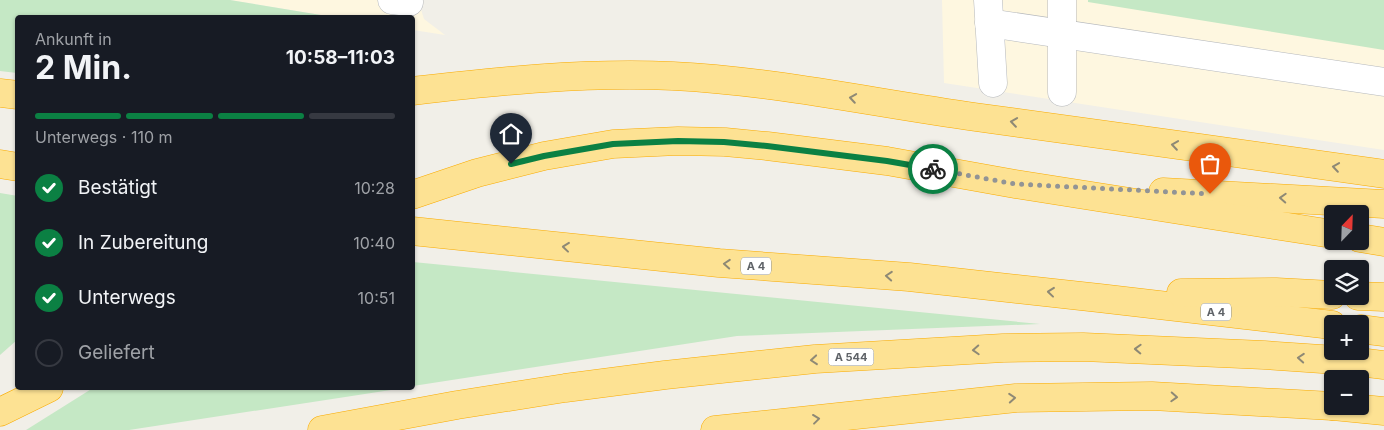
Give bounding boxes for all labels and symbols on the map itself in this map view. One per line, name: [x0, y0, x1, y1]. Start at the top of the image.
one-way arrow: [849, 93, 857, 104]
pin: [490, 113, 532, 164]
one-way arrow: [1010, 117, 1018, 128]
one-way arrow: [1171, 140, 1179, 150]
pin: [1189, 143, 1231, 194]
courier: [908, 144, 958, 194]
one-way arrow: [1331, 163, 1340, 173]
one-way arrow: [1279, 193, 1287, 204]
north arrow: [1324, 205, 1369, 250]
one-way arrow: [561, 242, 569, 253]
one-way arrow: [723, 258, 731, 269]
road number: A 4: [741, 258, 771, 274]
one-way arrow: [885, 271, 893, 282]
one-way arrow: [1047, 287, 1055, 298]
road number: A 4: [1201, 304, 1231, 320]
one-way arrow: [1134, 344, 1142, 354]
one-way arrow: [972, 345, 980, 356]
road number: A 544: [828, 348, 874, 366]
one-way arrow: [1296, 352, 1304, 363]
one-way arrow: [809, 354, 817, 365]
one-way arrow: [1171, 391, 1179, 402]
one-way arrow: [1008, 393, 1016, 404]
one-way arrow: [812, 414, 820, 425]

